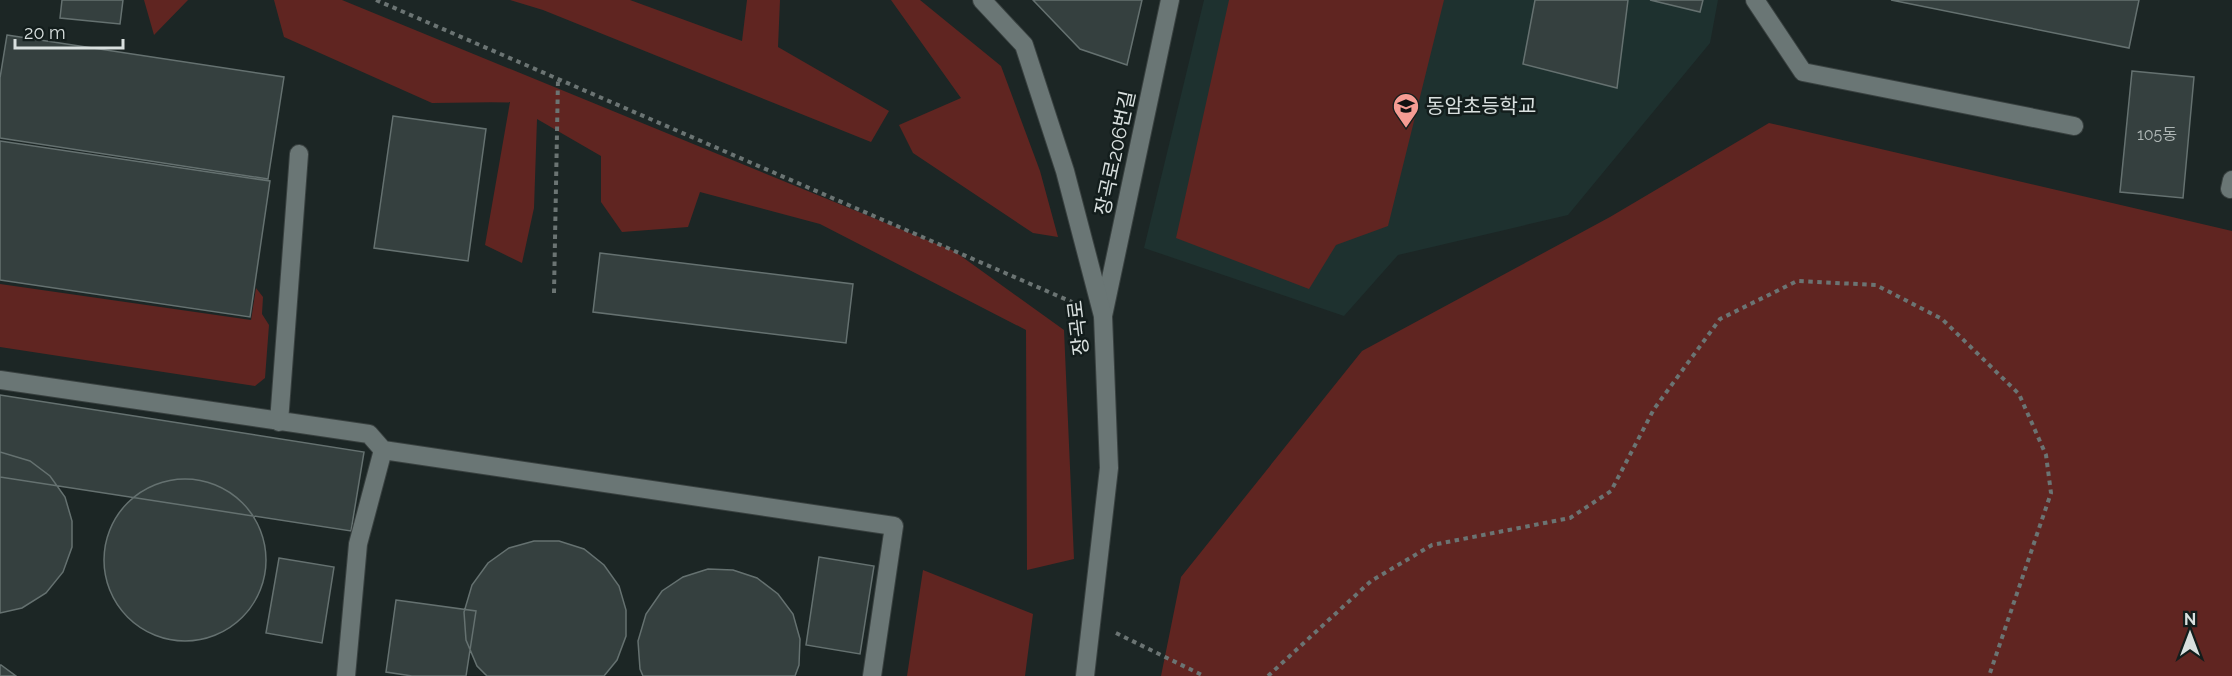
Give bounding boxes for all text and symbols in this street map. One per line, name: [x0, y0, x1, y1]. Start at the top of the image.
scale bar: [15, 12, 123, 50]
text: 20 m: [24, 22, 66, 43]
street label: 장곡로206번길: [1090, 89, 1140, 217]
school or university icon: 동암초등학교: [1391, 91, 1421, 129]
place label: 동암초등학교: [1426, 94, 1536, 118]
house number: 105동: [2137, 125, 2177, 144]
street label: 장곡로: [1063, 299, 1093, 357]
north arrow: [2160, 604, 2220, 664]
text: N: [2184, 610, 2196, 629]

